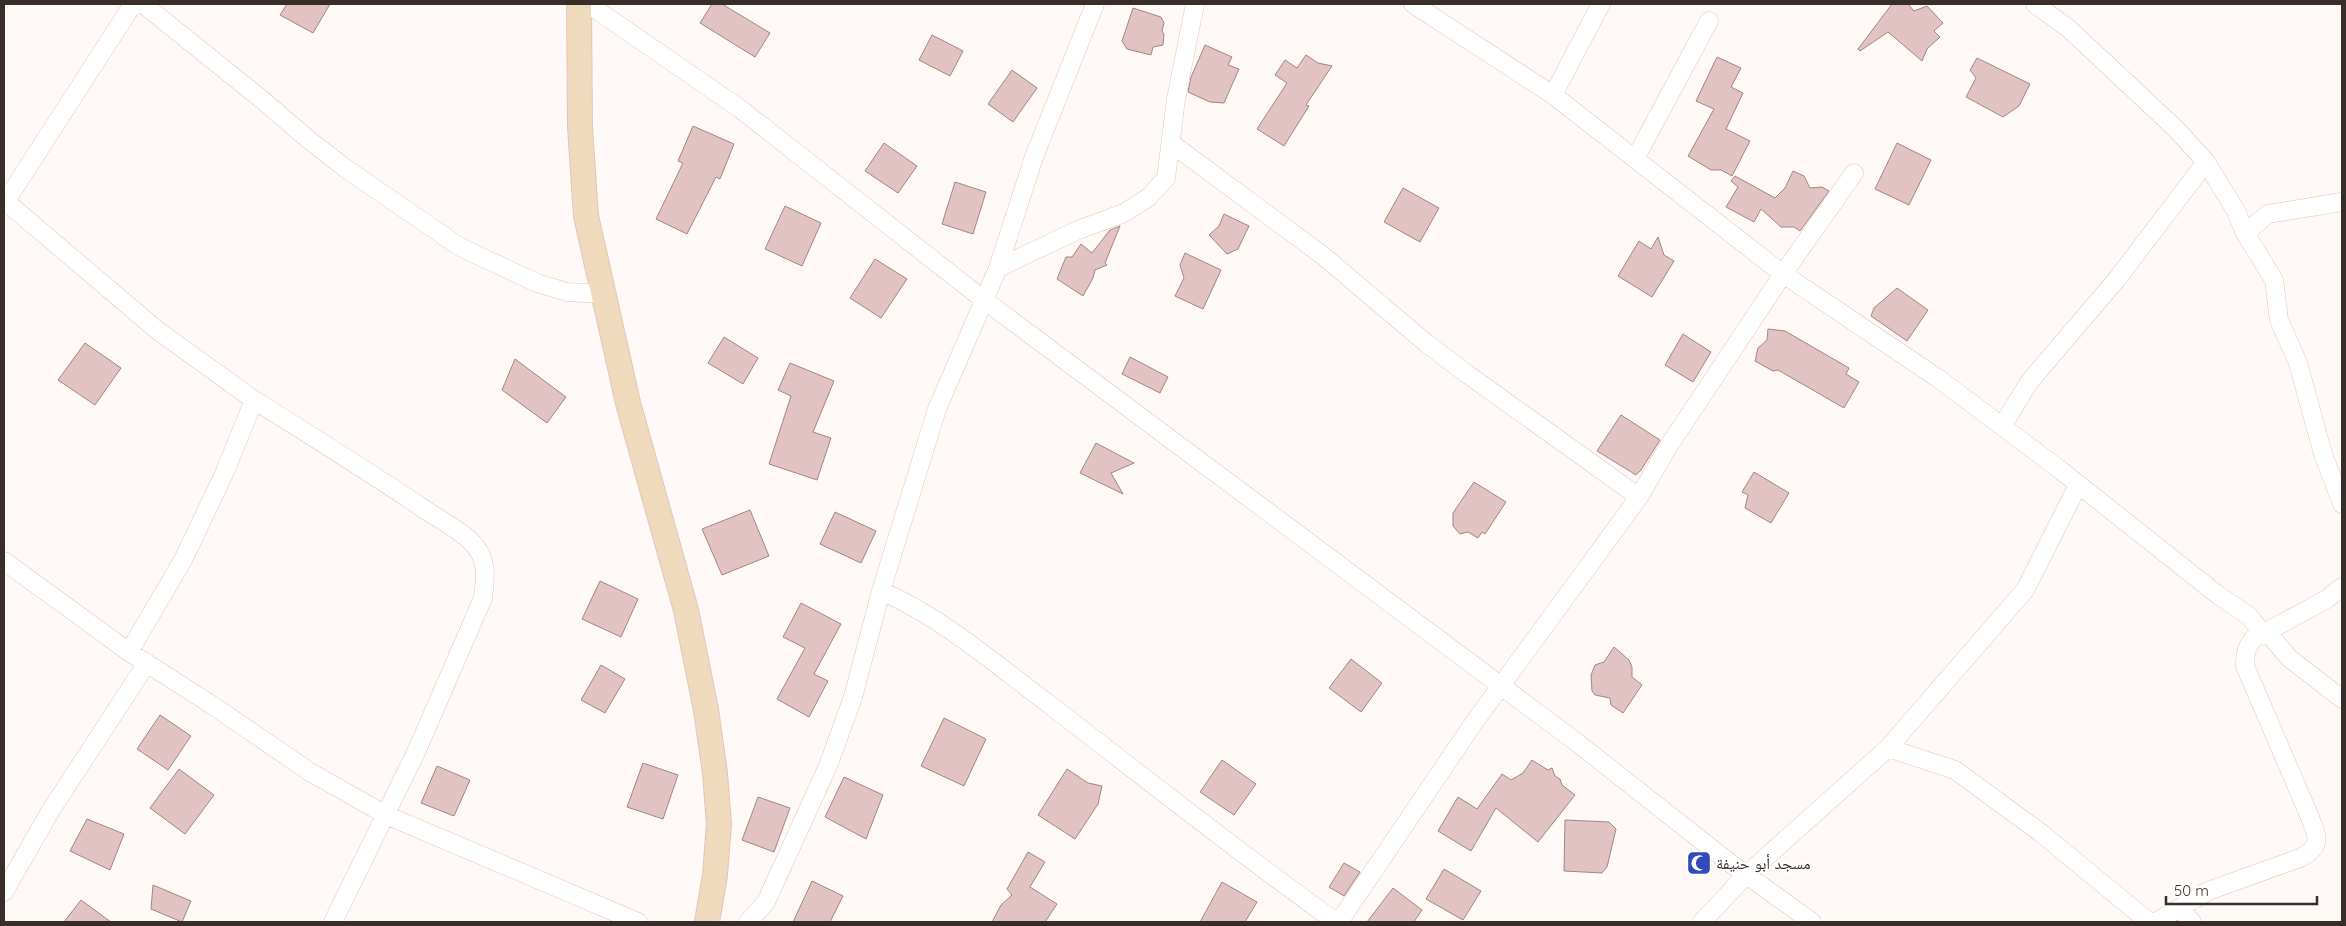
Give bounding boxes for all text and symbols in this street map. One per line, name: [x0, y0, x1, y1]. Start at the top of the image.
mosque icon: مسجد أبو حنيفة: [1686, 850, 1712, 876]
place label: مسجد أبو حنيفة: [1716, 853, 1811, 873]
scale bar: [2166, 874, 2317, 906]
text: 50 m: [2174, 881, 2209, 900]

